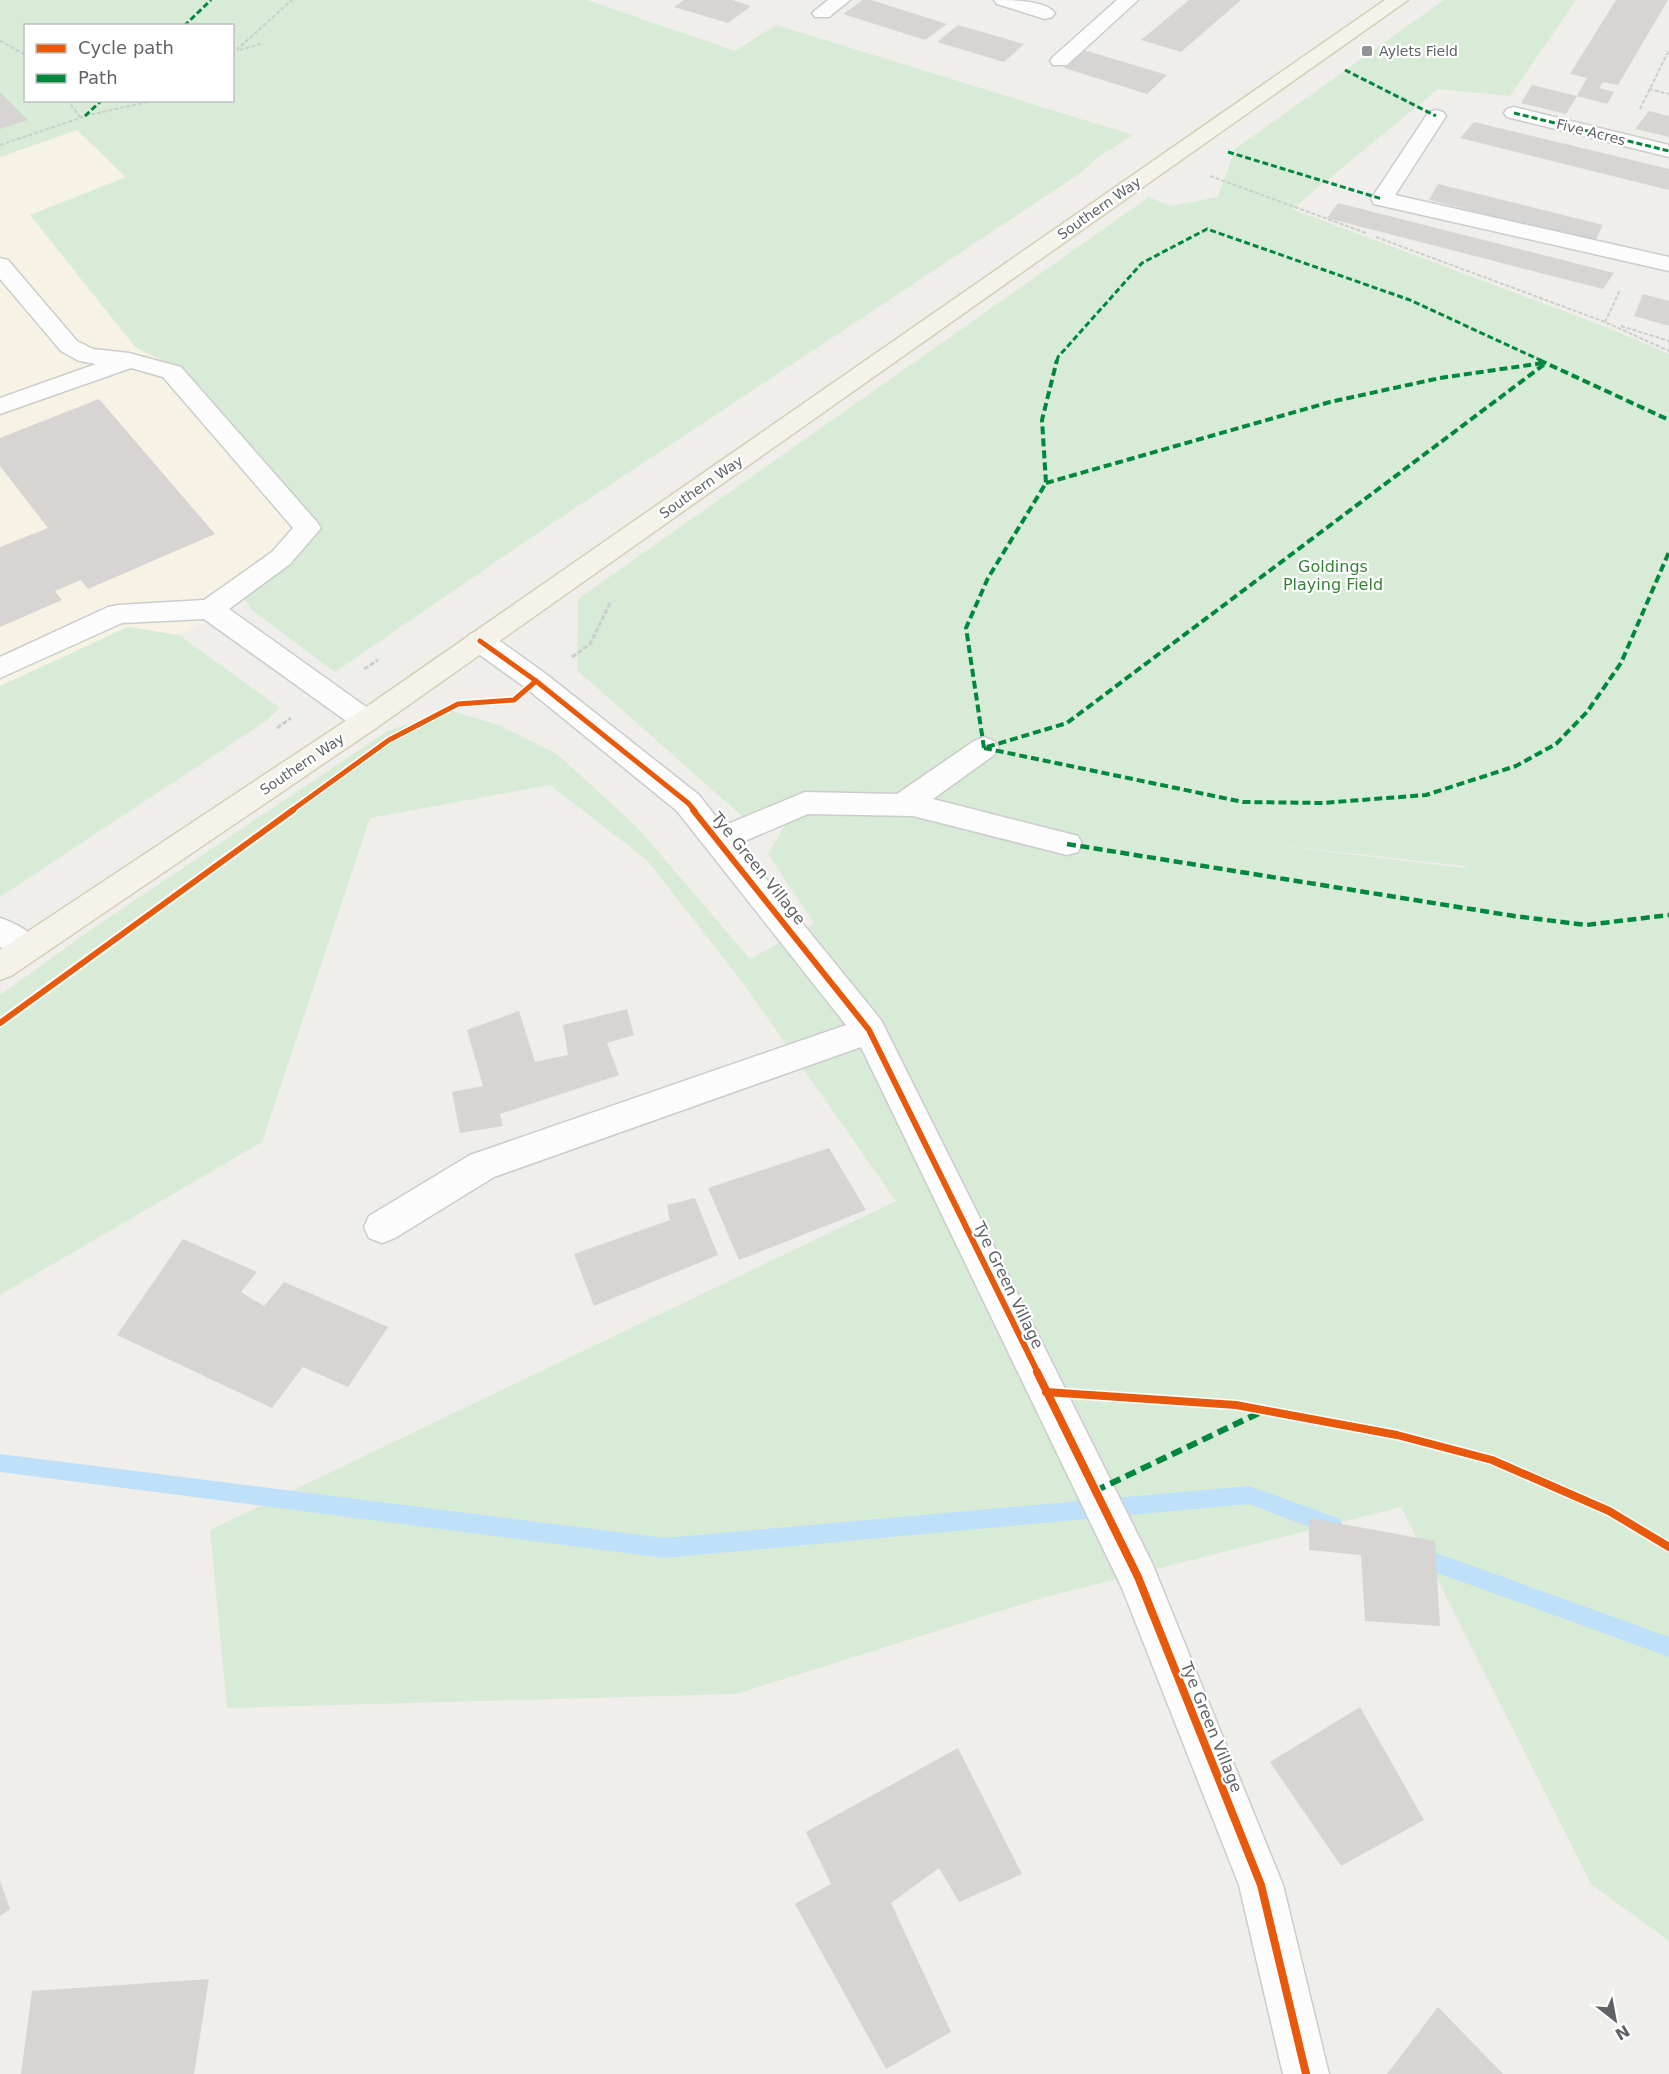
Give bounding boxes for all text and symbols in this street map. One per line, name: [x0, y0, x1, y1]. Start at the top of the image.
legend: [24, 24, 234, 102]
text: Cycle path: [78, 37, 174, 58]
place label: Aylets Field: [1379, 43, 1458, 59]
marker: Aylets Field: [1360, 44, 1374, 58]
text: Path: [78, 67, 118, 88]
street label: Five Acres: [1555, 116, 1627, 148]
street label: Southern Way: [1054, 173, 1144, 243]
street label: Southern Way: [656, 452, 746, 522]
park label: Goldings Playing Field: [1283, 557, 1383, 594]
street label: Southern Way: [257, 730, 347, 798]
street label: Tye Green Village: [707, 808, 810, 928]
street label: Tye Green Village: [969, 1218, 1048, 1352]
street label: Tye Green Village: [1176, 1658, 1246, 1795]
north arrow: [1585, 1990, 1645, 2050]
text: N: [1612, 2021, 1633, 2044]

